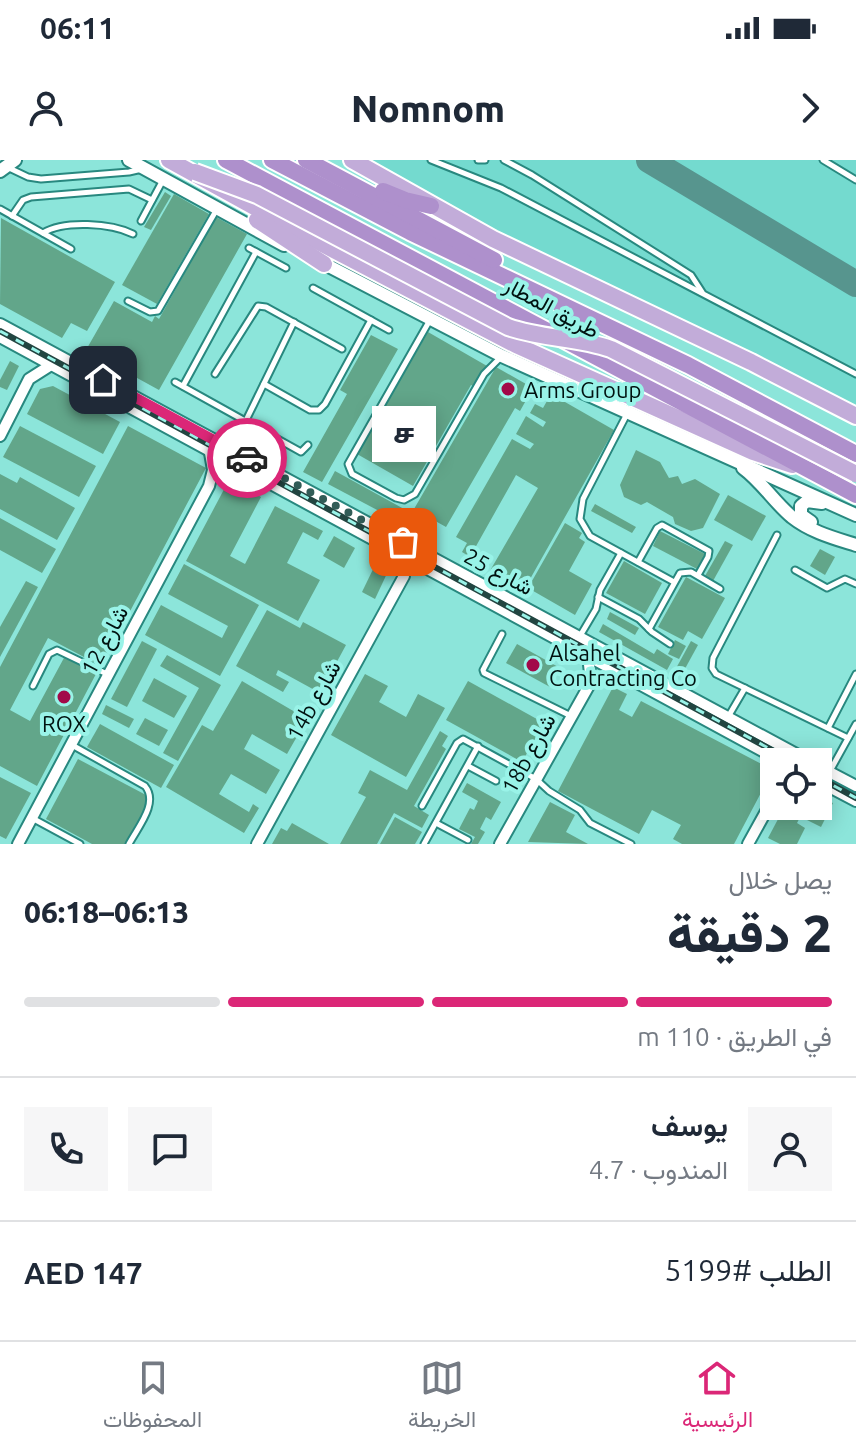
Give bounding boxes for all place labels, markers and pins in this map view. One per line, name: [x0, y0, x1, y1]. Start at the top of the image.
pin: [69, 346, 137, 414]
place label: Arms Group: [524, 377, 641, 402]
marker: Arms Group: [499, 380, 517, 398]
callout: ச: [371, 406, 435, 462]
pin: [369, 508, 437, 576]
place label: Alsahel Contracting Co: [549, 640, 697, 690]
marker: Alsahel Contracting Co: [524, 656, 542, 674]
marker: ROX: [55, 688, 73, 706]
place label: ROX: [42, 711, 86, 736]

